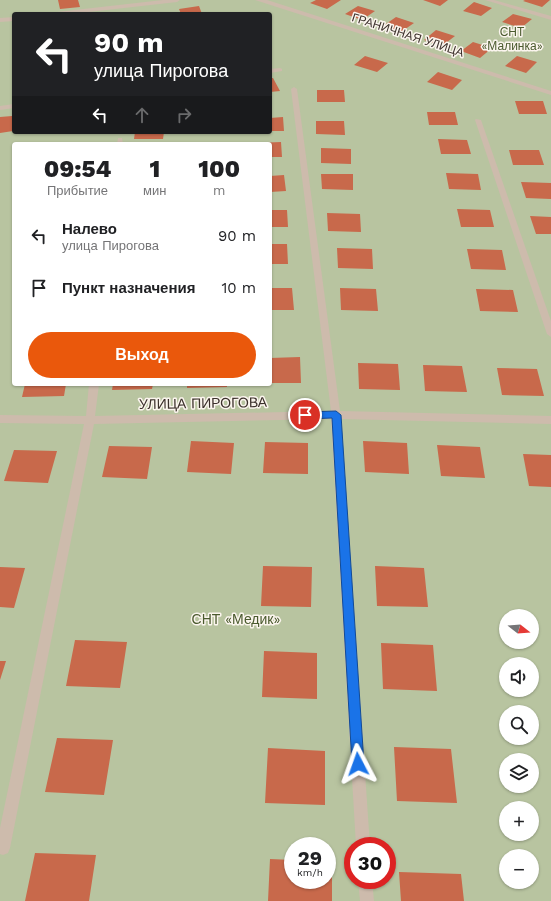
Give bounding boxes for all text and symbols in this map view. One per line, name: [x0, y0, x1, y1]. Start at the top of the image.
street label: ГРАНИЧНАЯ УЛИЦА: [350, 10, 466, 60]
park label: СНТ «Малинка»: [481, 25, 543, 53]
text: 90 m: [94, 26, 164, 59]
icon: left: [28, 28, 80, 80]
text: улица Пирогова: [94, 60, 228, 81]
icon: left: [89, 104, 111, 126]
icon: ahead: [131, 104, 153, 126]
icon: right: [173, 104, 195, 126]
text: 09:54: [44, 155, 111, 183]
text: 1: [149, 155, 160, 183]
text: 100: [198, 155, 240, 183]
text: Прибытие: [47, 183, 108, 198]
text: мин: [143, 183, 166, 198]
text: m: [213, 183, 225, 198]
text: Налево: [62, 220, 117, 238]
icon: left: [28, 225, 50, 247]
text: 90 m: [218, 227, 256, 245]
text: улица Пирогова: [62, 238, 159, 253]
icon: arrive: [28, 277, 50, 299]
text: Пункт назначения: [62, 279, 195, 297]
text: 10 m: [221, 279, 256, 297]
button: Выход: [28, 332, 256, 378]
street label: УЛИЦА ПИРОГОВА: [139, 394, 268, 412]
pin: [288, 398, 322, 432]
icon: arrive: [294, 404, 316, 426]
north arrow: [499, 609, 539, 649]
map controls: [499, 609, 539, 889]
park label: СНТ «Медик»: [192, 611, 280, 627]
button: sound: [499, 657, 539, 697]
button: search: [499, 705, 539, 745]
position arrow: [337, 743, 379, 785]
button: layers: [499, 753, 539, 793]
button: +: [499, 801, 539, 841]
speed limit sign: 30: [344, 837, 396, 889]
text: 29: [298, 846, 322, 870]
button: −: [499, 849, 539, 889]
text: km/h: [297, 867, 323, 878]

